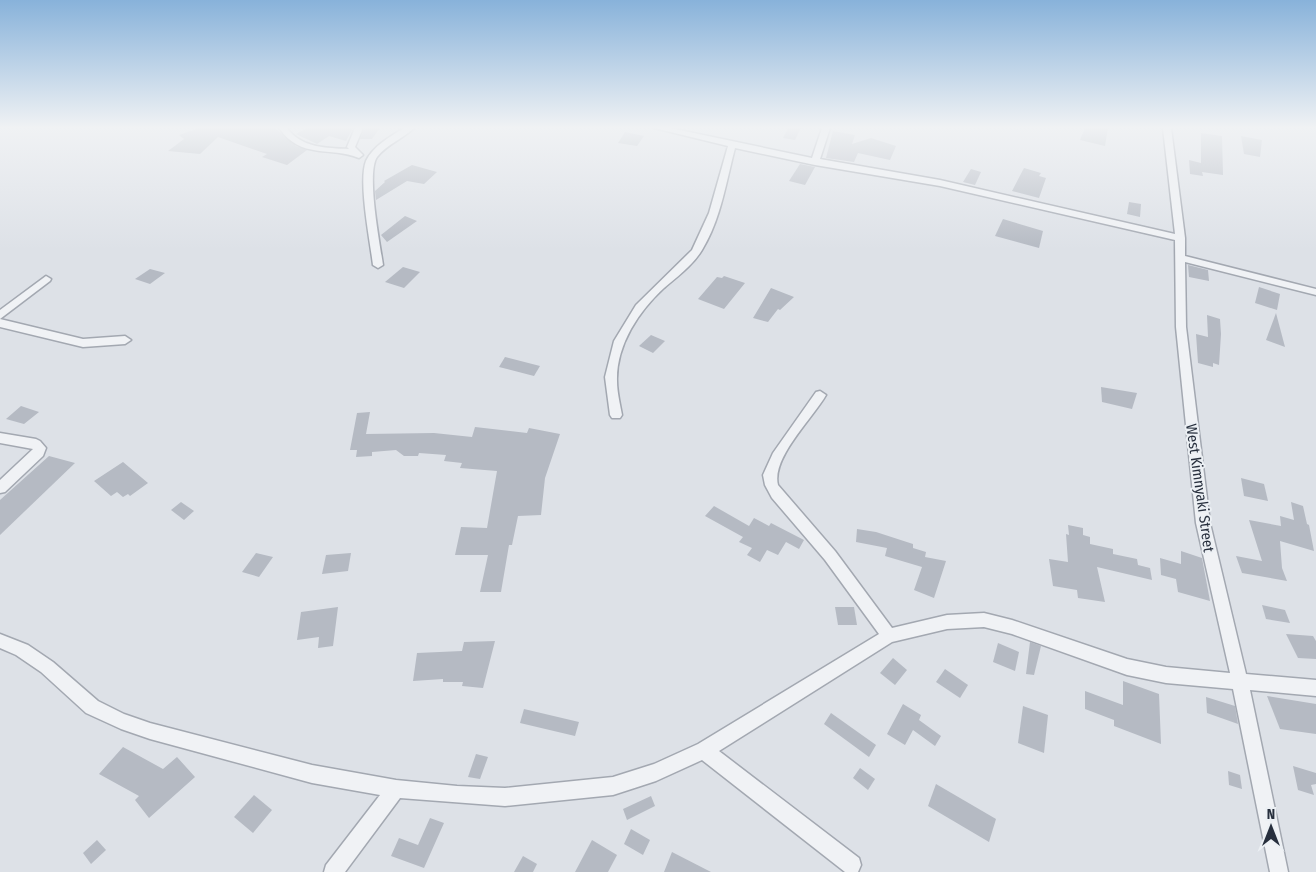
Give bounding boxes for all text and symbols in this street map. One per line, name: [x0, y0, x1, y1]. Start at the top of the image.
street label: West Kimnyaki Street: [1182, 423, 1218, 553]
north arrow: [1246, 802, 1296, 852]
text: N: [1267, 806, 1275, 823]

